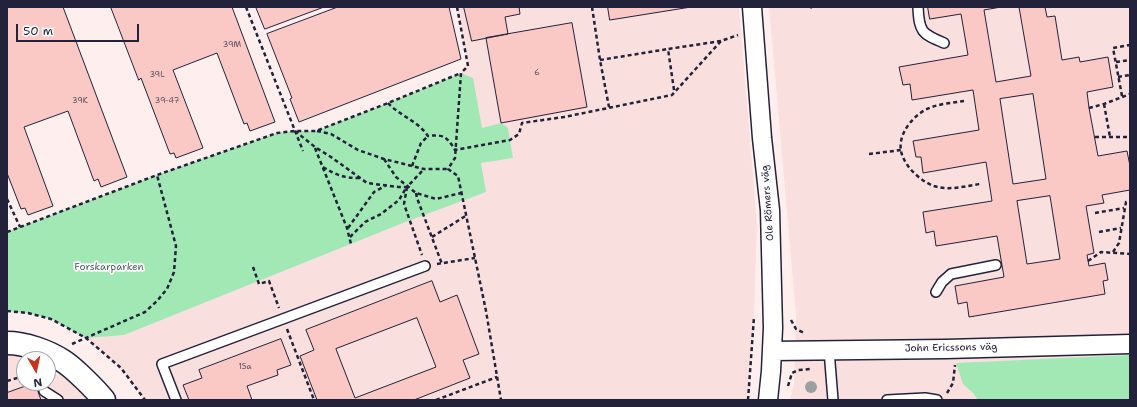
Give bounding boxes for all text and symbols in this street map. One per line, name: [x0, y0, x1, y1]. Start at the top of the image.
scale bar: [18, 16, 141, 42]
text: 50 m: [23, 23, 53, 39]
house number: 39M: [223, 40, 241, 50]
house number: 6: [534, 68, 540, 78]
house number: 39L: [149, 70, 165, 80]
house number: 39K: [72, 96, 88, 106]
house number: 39-47: [155, 96, 179, 106]
street label: Ole Römers väg: [759, 165, 777, 241]
park label: Forskarparken: [74, 261, 144, 273]
street label: John Ericssons väg: [904, 341, 998, 355]
north arrow: [16, 351, 56, 391]
house number: 15a: [238, 362, 252, 372]
text: N: [32, 374, 43, 390]

